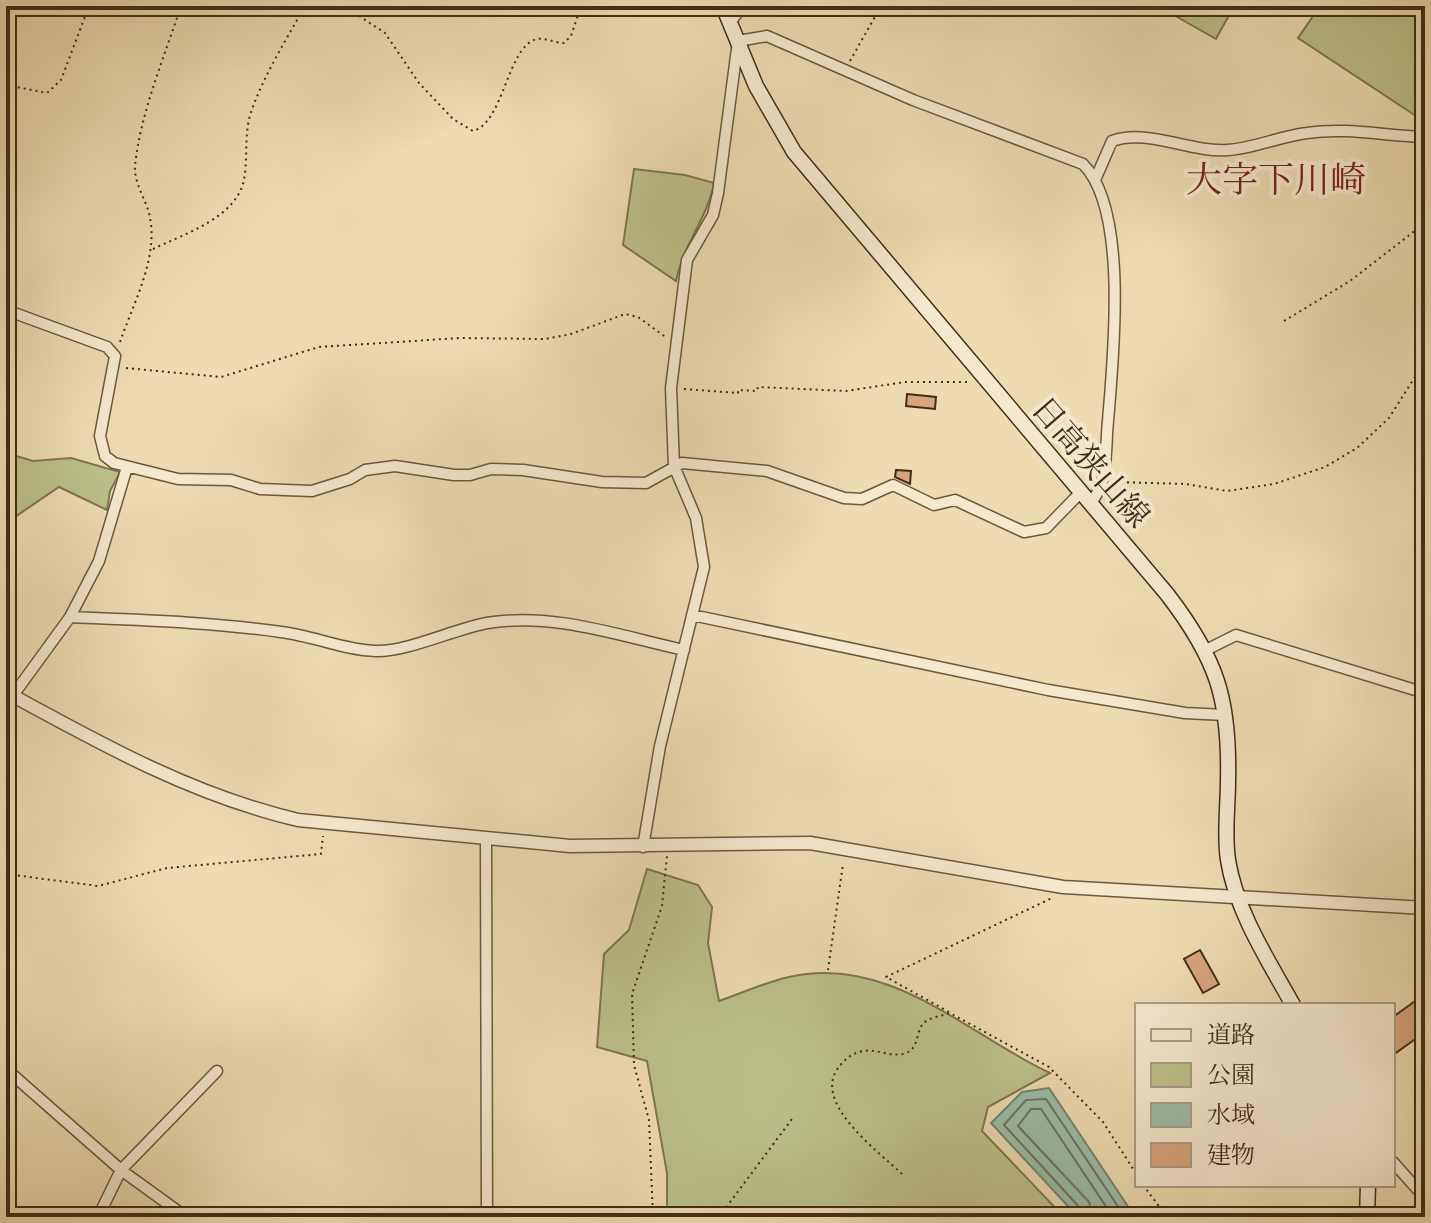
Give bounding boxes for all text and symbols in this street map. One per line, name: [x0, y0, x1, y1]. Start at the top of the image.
district label: 大字下川崎: [1186, 159, 1366, 204]
street label: 日高狭山線: [1022, 390, 1157, 537]
legend: [1135, 1003, 1395, 1187]
text: 道路: [1207, 1021, 1255, 1051]
text: 公園: [1207, 1061, 1255, 1091]
text: 水域: [1207, 1101, 1255, 1131]
text: 建物: [1207, 1141, 1255, 1171]

